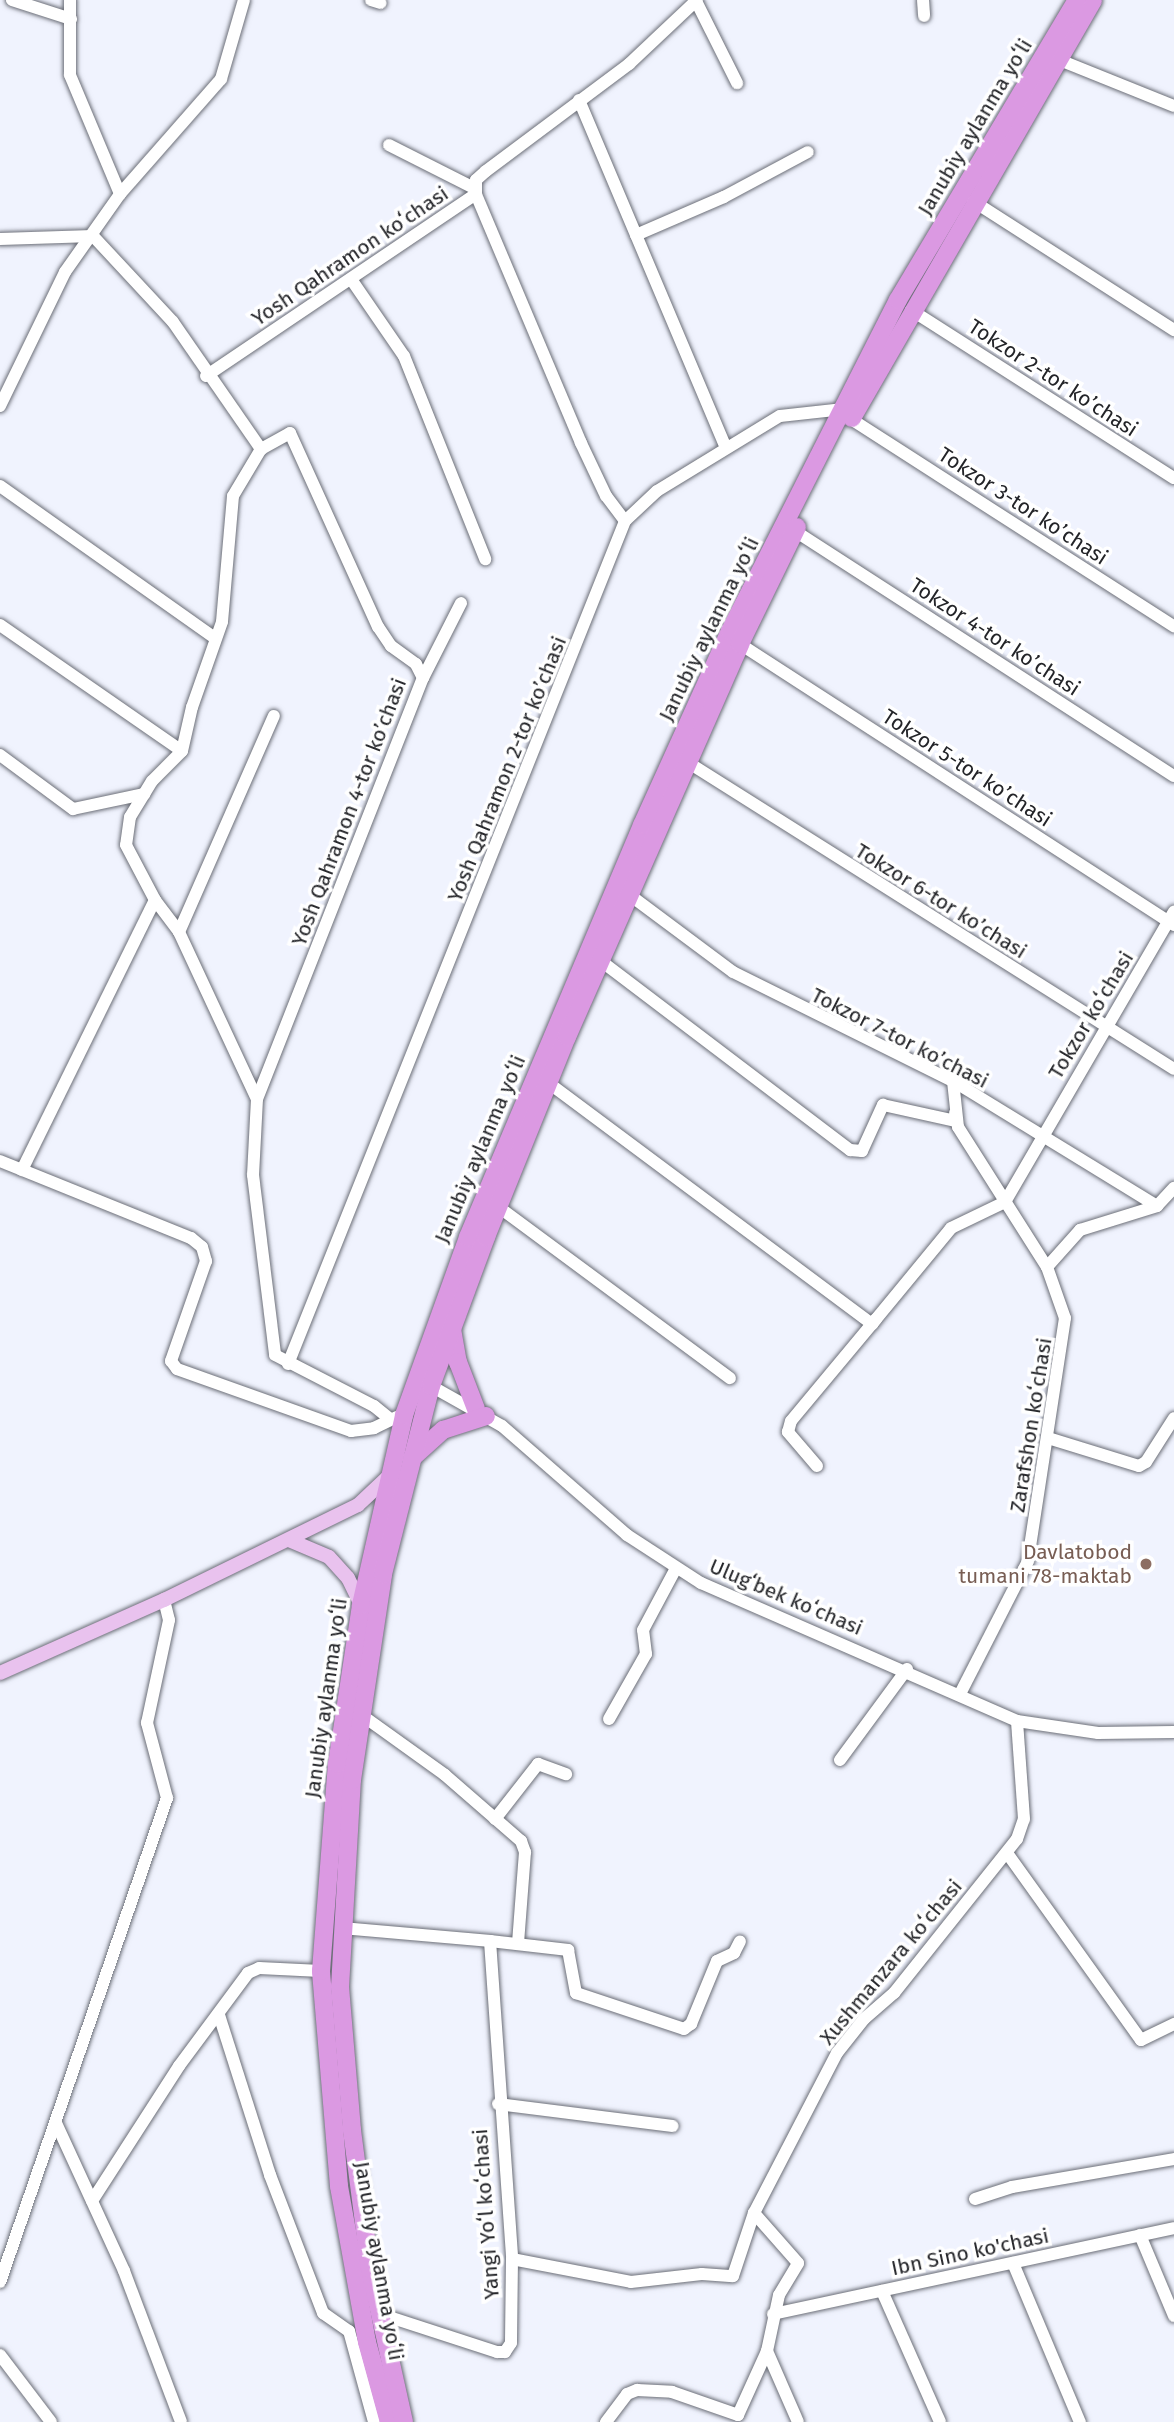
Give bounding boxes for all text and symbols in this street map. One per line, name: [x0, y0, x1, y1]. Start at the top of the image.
street label: Janubiy aylanma yoʻli: [912, 34, 1038, 220]
street label: Yosh Qahramon koʻchasi: [247, 181, 453, 331]
street label: Tokzor 2-tor koʼchasi: [964, 314, 1142, 442]
street label: Tokzor 3-tor koʼchasi: [934, 442, 1112, 570]
street label: Janubiy aylanma yoʻli: [653, 533, 765, 725]
street label: Tokzor 4-tor koʼchasi: [905, 573, 1085, 701]
street label: Yosh Qahramon 2-tor koʼchasi: [442, 633, 572, 905]
street label: Yosh Qahramon 4-tor koʼchasi: [286, 675, 412, 949]
street label: Tokzor 5-tor koʼchasi: [878, 704, 1056, 832]
street label: Tokzor 6-tor koʼchasi: [851, 838, 1031, 964]
street label: Tokzor koʻchasi: [1043, 947, 1139, 1083]
street label: Tokzor 7-tor koʼchasi: [807, 982, 993, 1094]
street label: Janubiy aylanma yoʻli: [429, 1051, 531, 1247]
street label: Zarafshon koʻchasi: [1005, 1336, 1057, 1514]
place label: Davlatobod tumani 78-maktab: [959, 1539, 1132, 1589]
street label: Ulugʻbek koʻchasi: [706, 1553, 866, 1641]
marker: Davlatobod tumani 78-maktab: [1138, 1556, 1154, 1572]
street label: Janubiy aylanma yoʻli: [299, 1596, 353, 1800]
street label: Xushmanzara koʻchasi: [814, 1874, 968, 2050]
street label: Yangi Yoʻl koʻchasi: [467, 2128, 505, 2300]
street label: Janubiy aylanma yoʻli: [349, 2159, 409, 2363]
street label: Ibn Sino ko'chasi: [889, 2223, 1051, 2281]

